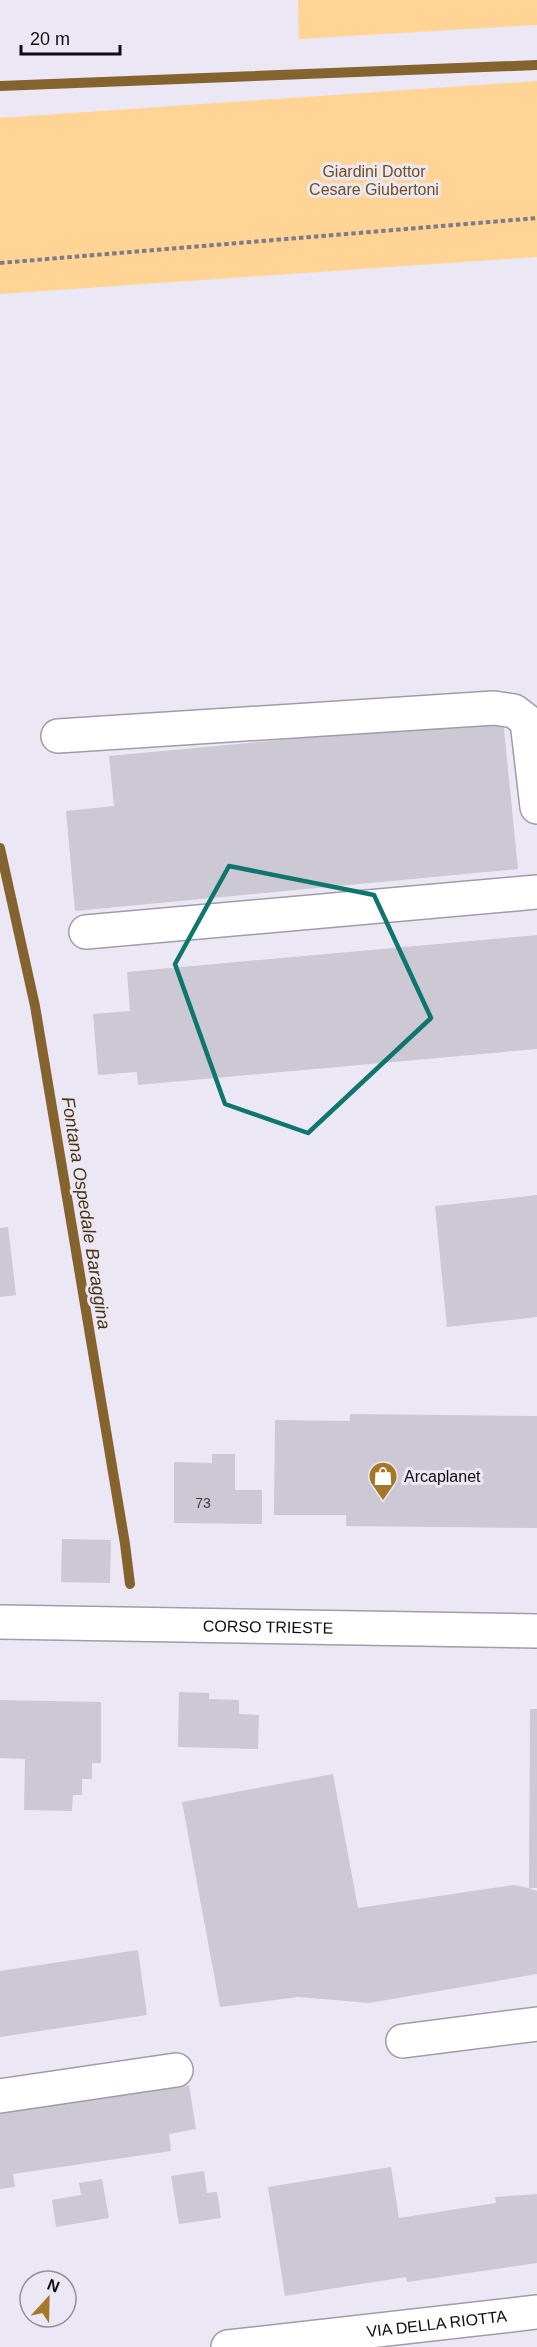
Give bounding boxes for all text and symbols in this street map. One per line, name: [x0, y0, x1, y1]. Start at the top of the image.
scale bar: [21, 18, 120, 56]
text: 20 m: [30, 29, 70, 49]
park label: Giardini Dottor Cesare Giubertoni: [309, 163, 439, 198]
water label: Fontana Ospedale Baraggina: [58, 1095, 114, 1331]
shop icon: Arcaplanet: [367, 1460, 399, 1502]
place label: Arcaplanet: [404, 1468, 481, 1485]
house number: 73: [195, 1495, 211, 1511]
street label: CORSO TRIESTE: [203, 1617, 333, 1637]
north arrow: [18, 2269, 78, 2329]
text: N: [45, 2276, 62, 2296]
street label: VIA DELLA RIOTTA: [366, 2307, 508, 2340]

